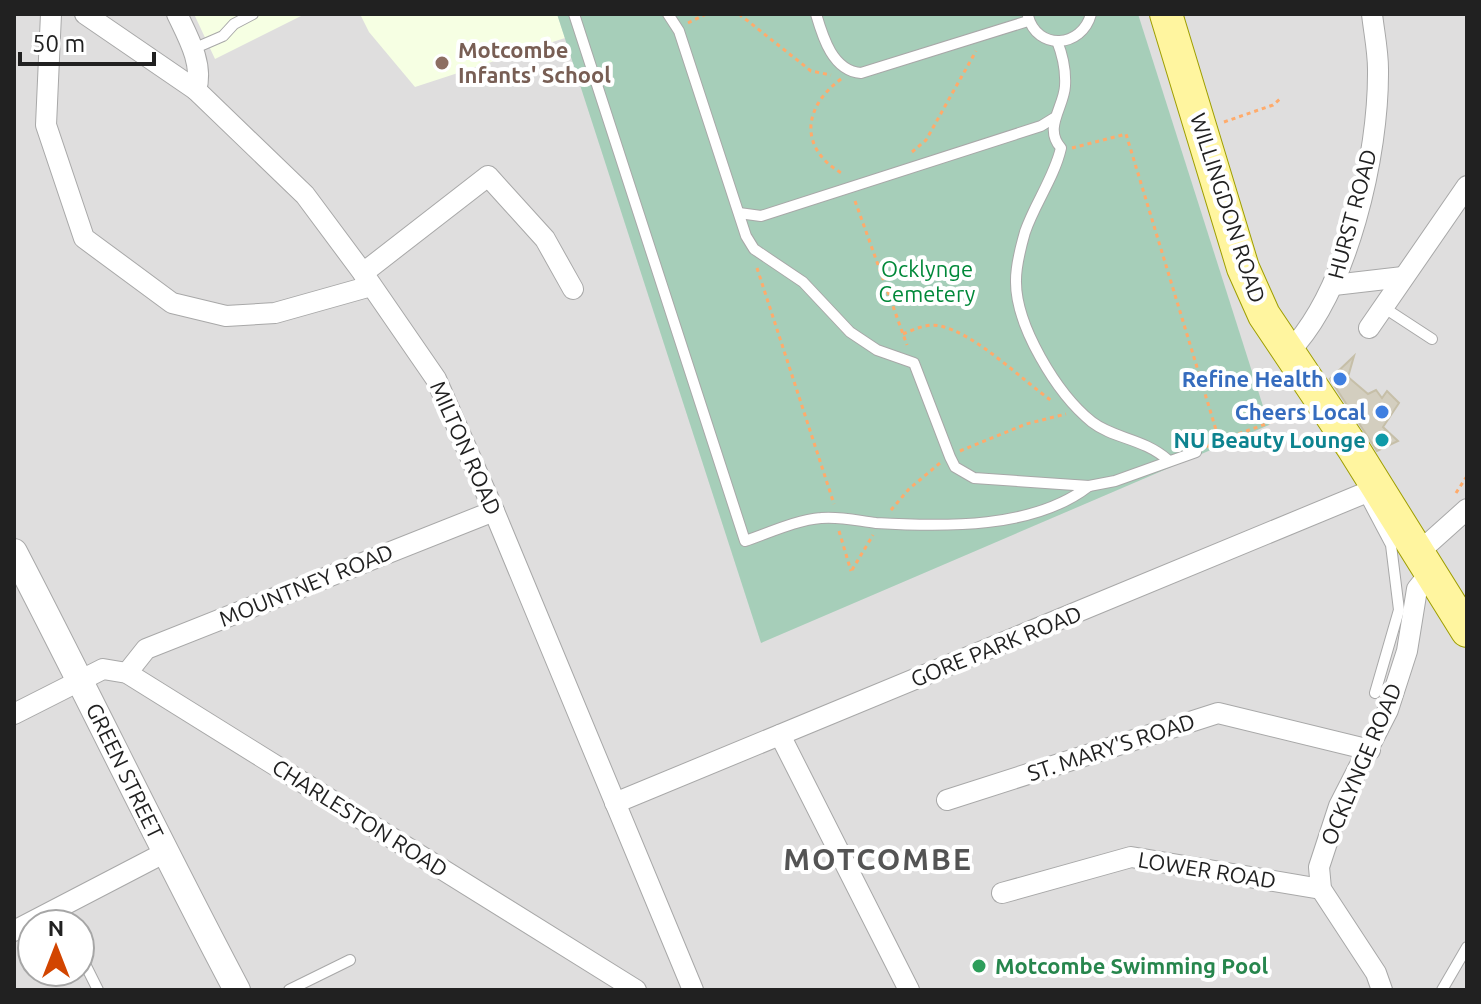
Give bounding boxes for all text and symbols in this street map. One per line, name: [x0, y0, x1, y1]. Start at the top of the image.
scale bar: [20, 16, 154, 66]
text: 50 m: [32, 30, 85, 57]
place label: Motcombe Infants' School: [458, 37, 611, 87]
marker: Motcombe Infants' School: [433, 54, 451, 72]
street label: WILLINGDON ROAD: [1186, 110, 1271, 306]
street label: HURST ROAD: [1322, 146, 1381, 281]
park label: Ocklynge Cemetery: [879, 256, 976, 306]
place label: Refine Health: [1182, 366, 1324, 391]
marker: Refine Health: [1331, 370, 1349, 388]
street label: MILTON ROAD: [426, 377, 507, 519]
place label: Cheers Local: [1235, 399, 1366, 424]
marker: Cheers Local: [1373, 403, 1391, 421]
place label: NU Beauty Lounge: [1174, 427, 1366, 452]
marker: NU Beauty Lounge: [1373, 431, 1391, 449]
street label: MOUNTNEY ROAD: [215, 538, 396, 631]
street label: GORE PARK ROAD: [907, 600, 1085, 691]
street label: OCKLYNGE ROAD: [1315, 679, 1406, 849]
street label: GREEN STREET: [82, 699, 169, 843]
street label: ST. MARY'S ROAD: [1024, 708, 1198, 785]
street label: CHARLESTON ROAD: [268, 753, 453, 882]
district label: MOTCOMBE: [783, 842, 973, 876]
street label: LOWER ROAD: [1136, 846, 1278, 893]
north arrow: [16, 908, 96, 988]
text: N: [48, 915, 64, 940]
place label: Motcombe Swimming Pool: [995, 953, 1268, 978]
marker: Motcombe Swimming Pool: [970, 957, 988, 975]

